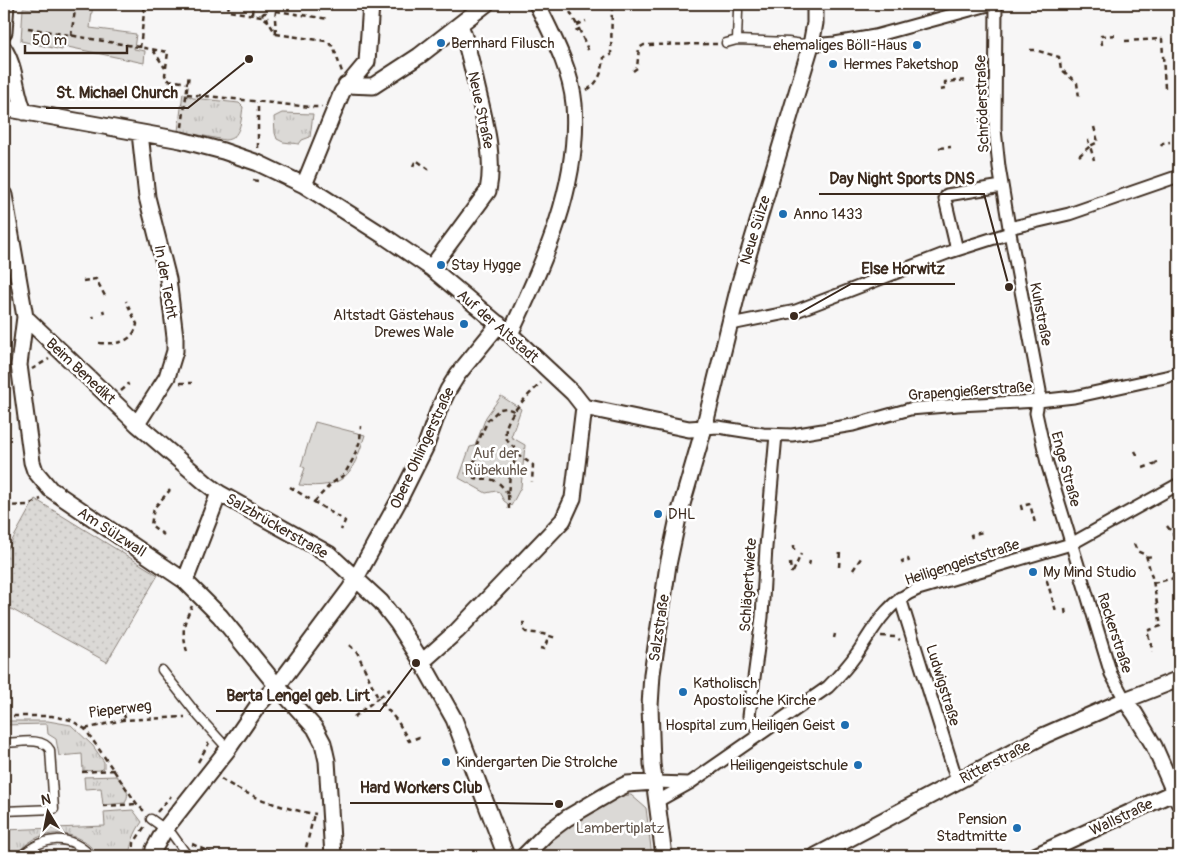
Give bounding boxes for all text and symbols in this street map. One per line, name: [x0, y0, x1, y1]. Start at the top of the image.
scale bar: [25, 22, 128, 54]
text: 50 m: [32, 31, 67, 50]
place label: Bernhard Filusch: [451, 34, 555, 53]
place label: ehemaliges Böll-Haus: [773, 36, 907, 55]
marker: Bernhard Filusch: [435, 37, 447, 49]
marker: ehemaliges Böll-Haus: [911, 39, 923, 51]
street label: Schröderstraße: [971, 54, 994, 153]
place label: Hermes Paketshop: [843, 55, 959, 74]
marker: Hermes Paketshop: [827, 58, 839, 70]
street label: Neue Straße: [463, 70, 498, 151]
callout: St. Michael Church: [46, 77, 188, 108]
text: St. Michael Church: [56, 83, 179, 103]
callout: Day Night Sports DNS: [819, 163, 984, 194]
text: Day Night Sports DNS: [829, 169, 975, 189]
street label: Neue Sülze: [736, 193, 775, 267]
place label: Anno 1433: [793, 205, 863, 224]
marker: Anno 1433: [777, 208, 789, 220]
street label: In der Techt: [150, 243, 182, 322]
callout: Else Horwitz: [851, 253, 955, 284]
place label: Stay Hygge: [451, 256, 521, 275]
marker: Stay Hygge: [435, 259, 447, 271]
text: Else Horwitz: [861, 259, 945, 279]
street label: Kuhstraße: [1025, 281, 1056, 348]
street label: Auf der Altstadt: [453, 286, 543, 368]
place label: Altstadt Gästehaus Drewes Wale: [333, 306, 455, 342]
marker: Altstadt Gästehaus Drewes Wale: [458, 318, 470, 330]
street label: Beim Benedikt: [42, 334, 120, 409]
street label: Grapengießerstraße: [907, 378, 1033, 405]
street label: Obere Ohlingerstraße: [386, 384, 459, 512]
street label: Enge Straße: [1046, 429, 1085, 509]
park label: Auf der Rübekuhle: [464, 444, 528, 480]
street label: Salzbrückerstraße: [222, 489, 332, 564]
street label: Am Sülzwall: [74, 503, 150, 562]
place label: DHL: [668, 505, 695, 524]
marker: DHL: [652, 508, 664, 520]
street label: Heiligengeiststraße: [902, 535, 1022, 590]
street label: Schlägertwiete: [736, 537, 761, 633]
place label: My Mind Studio: [1043, 563, 1136, 582]
marker: My Mind Studio: [1027, 566, 1039, 578]
street label: Rackerstraße: [1093, 591, 1137, 676]
street label: Salzstraße: [645, 593, 674, 663]
street label: Ludwigstraße: [921, 642, 964, 729]
place label: Katholisch Apostolische Kirche: [693, 674, 817, 710]
callout: Berta Lengel geb. Lirt: [216, 680, 380, 711]
text: Berta Lengel geb. Lirt: [226, 686, 370, 706]
marker: Katholisch Apostolische Kirche: [677, 686, 689, 698]
street label: Pieperweg: [88, 696, 153, 723]
place label: Hospital zum Heiligen Geist: [665, 716, 836, 735]
marker: Hospital zum Heiligen Geist: [839, 719, 851, 731]
street label: Ritterstraße: [957, 736, 1034, 788]
place label: Kindergarten Die Strolche: [456, 753, 618, 772]
marker: Kindergarten Die Strolche: [440, 756, 452, 768]
place label: Heiligengeistschule: [729, 756, 849, 775]
marker: Heiligengeistschule: [852, 759, 864, 771]
callout: Hard Workers Club: [350, 772, 493, 803]
text: Hard Workers Club: [360, 778, 482, 798]
north arrow: [22, 788, 72, 838]
text: N: [40, 790, 52, 809]
street label: Wallstraße: [1087, 794, 1156, 840]
place label: Pension Stadtmitte: [936, 810, 1008, 846]
park label: Lambertiplatz: [576, 819, 664, 838]
marker: Pension Stadtmitte: [1011, 822, 1023, 834]

